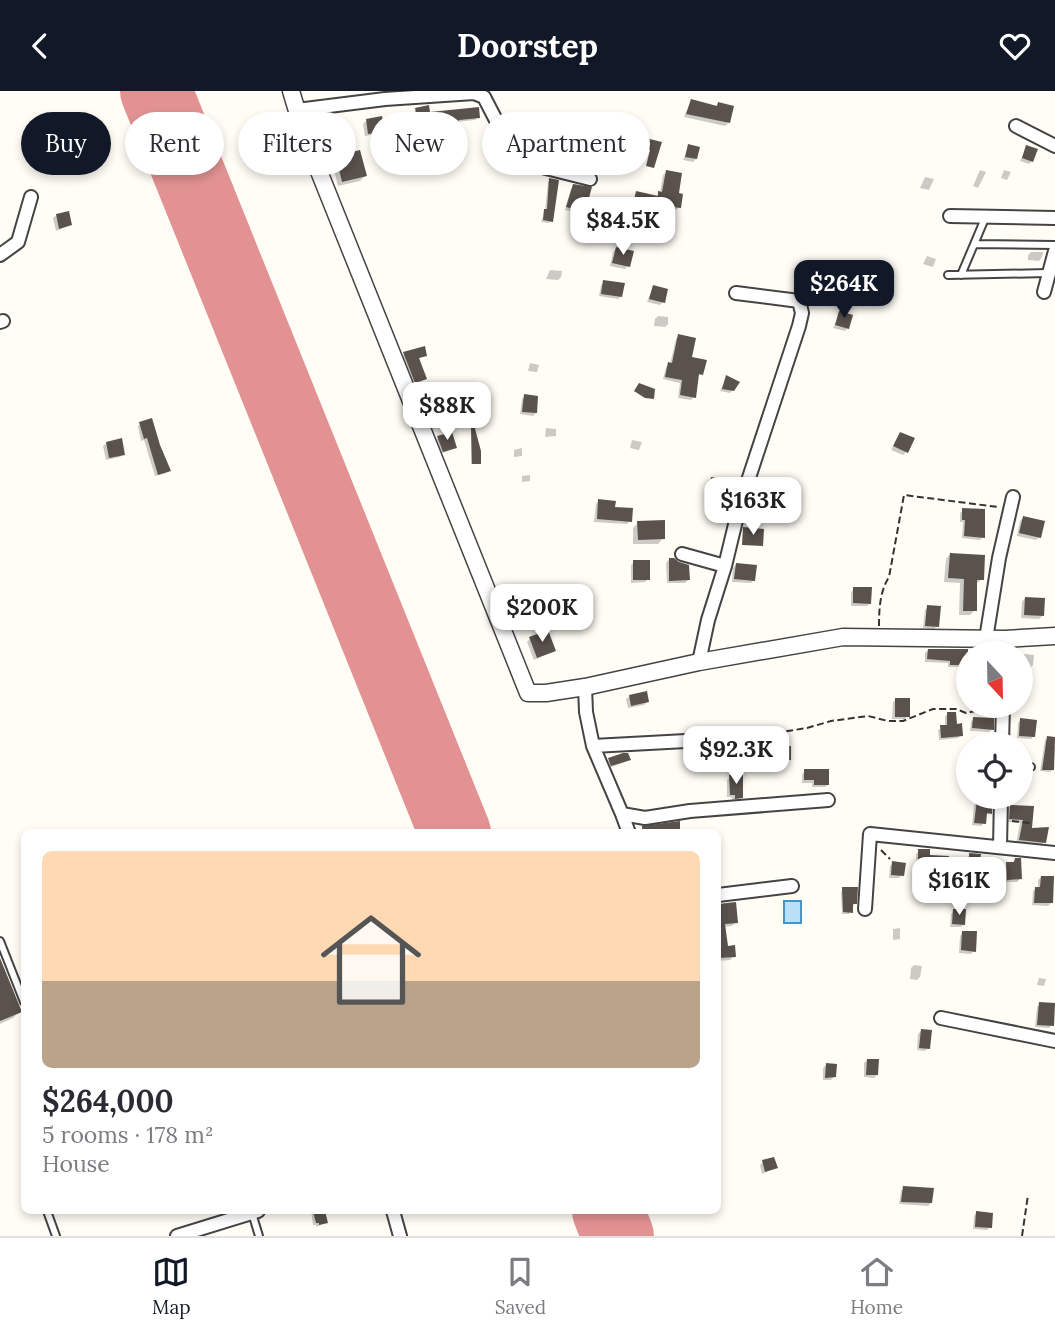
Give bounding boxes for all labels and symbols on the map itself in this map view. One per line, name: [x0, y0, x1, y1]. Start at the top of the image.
pin: $84.5K: [566, 197, 680, 257]
pin: $264K: [795, 261, 893, 320]
pin: $88K: [406, 383, 488, 442]
pin: $163K: [704, 477, 802, 537]
pin: $200K: [493, 585, 591, 644]
north arrow: [956, 641, 1032, 717]
pin: $92.3K: [679, 727, 793, 786]
pin: $161K: [910, 857, 1008, 917]

